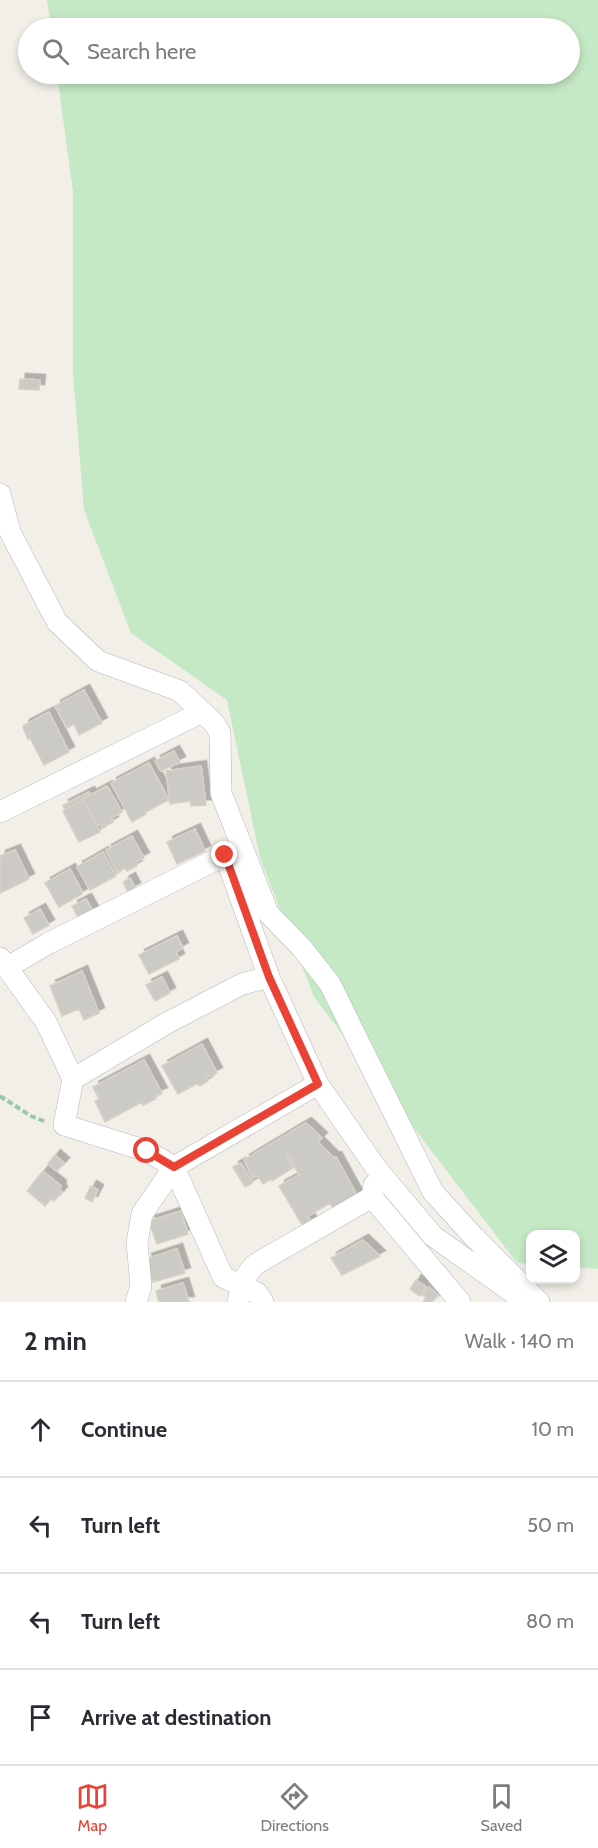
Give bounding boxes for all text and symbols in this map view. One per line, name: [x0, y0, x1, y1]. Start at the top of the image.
search box: [18, 18, 580, 84]
icon: search: [39, 35, 72, 68]
text: Search here: [87, 38, 196, 65]
route end: [211, 841, 237, 867]
route start: [133, 1137, 159, 1163]
map controls: [526, 1230, 580, 1284]
button: layers: [526, 1230, 580, 1284]
text: 2 min: [24, 1325, 87, 1357]
text: Walk · 140 m: [465, 1329, 574, 1353]
icon: ahead: [24, 1413, 57, 1446]
text: Continue: [81, 1416, 167, 1443]
text: 10 m: [531, 1417, 574, 1441]
icon: left: [24, 1509, 57, 1542]
text: Turn left: [81, 1512, 160, 1539]
text: 50 m: [527, 1513, 574, 1537]
icon: left: [24, 1605, 57, 1638]
text: Turn left: [81, 1608, 160, 1635]
text: 80 m: [526, 1609, 574, 1633]
icon: arrive: [24, 1701, 57, 1734]
text: Arrive at destination: [81, 1704, 271, 1731]
tab: Map: [76, 1780, 109, 1835]
tab: Directions: [261, 1780, 329, 1835]
tab: Saved: [481, 1780, 522, 1835]

